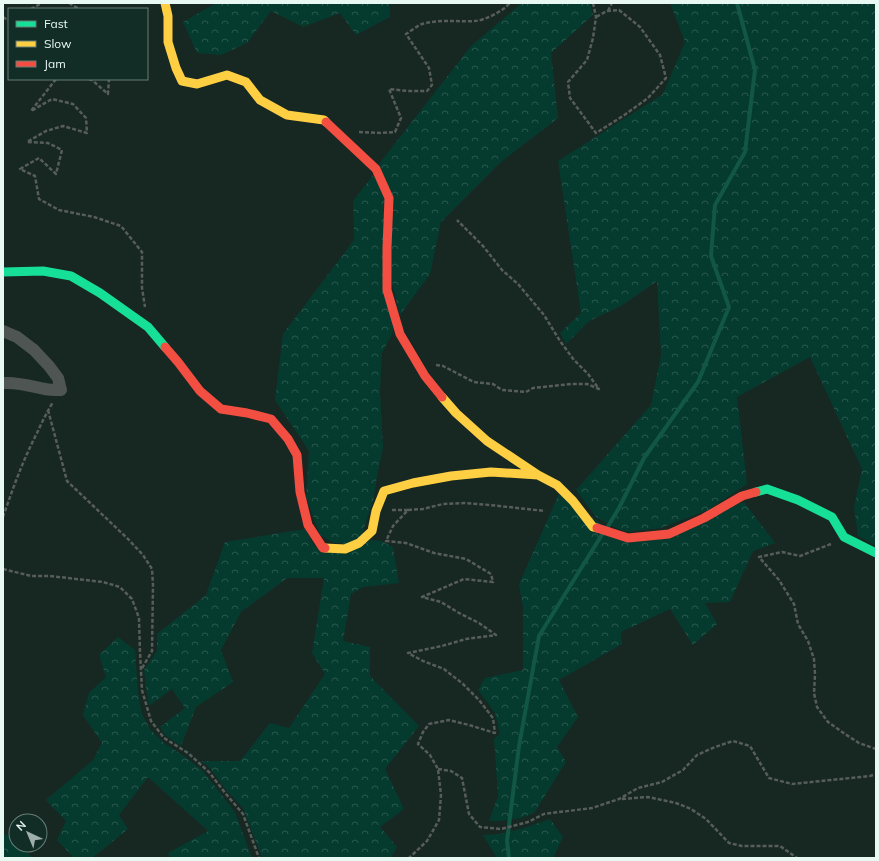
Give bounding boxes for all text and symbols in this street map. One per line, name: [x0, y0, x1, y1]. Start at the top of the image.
legend: [8, 8, 148, 80]
text: Fast: [44, 16, 68, 31]
text: Slow: [44, 36, 72, 51]
text: Jam: [44, 56, 66, 71]
north arrow: [8, 813, 48, 853]
text: N: [13, 818, 29, 834]

